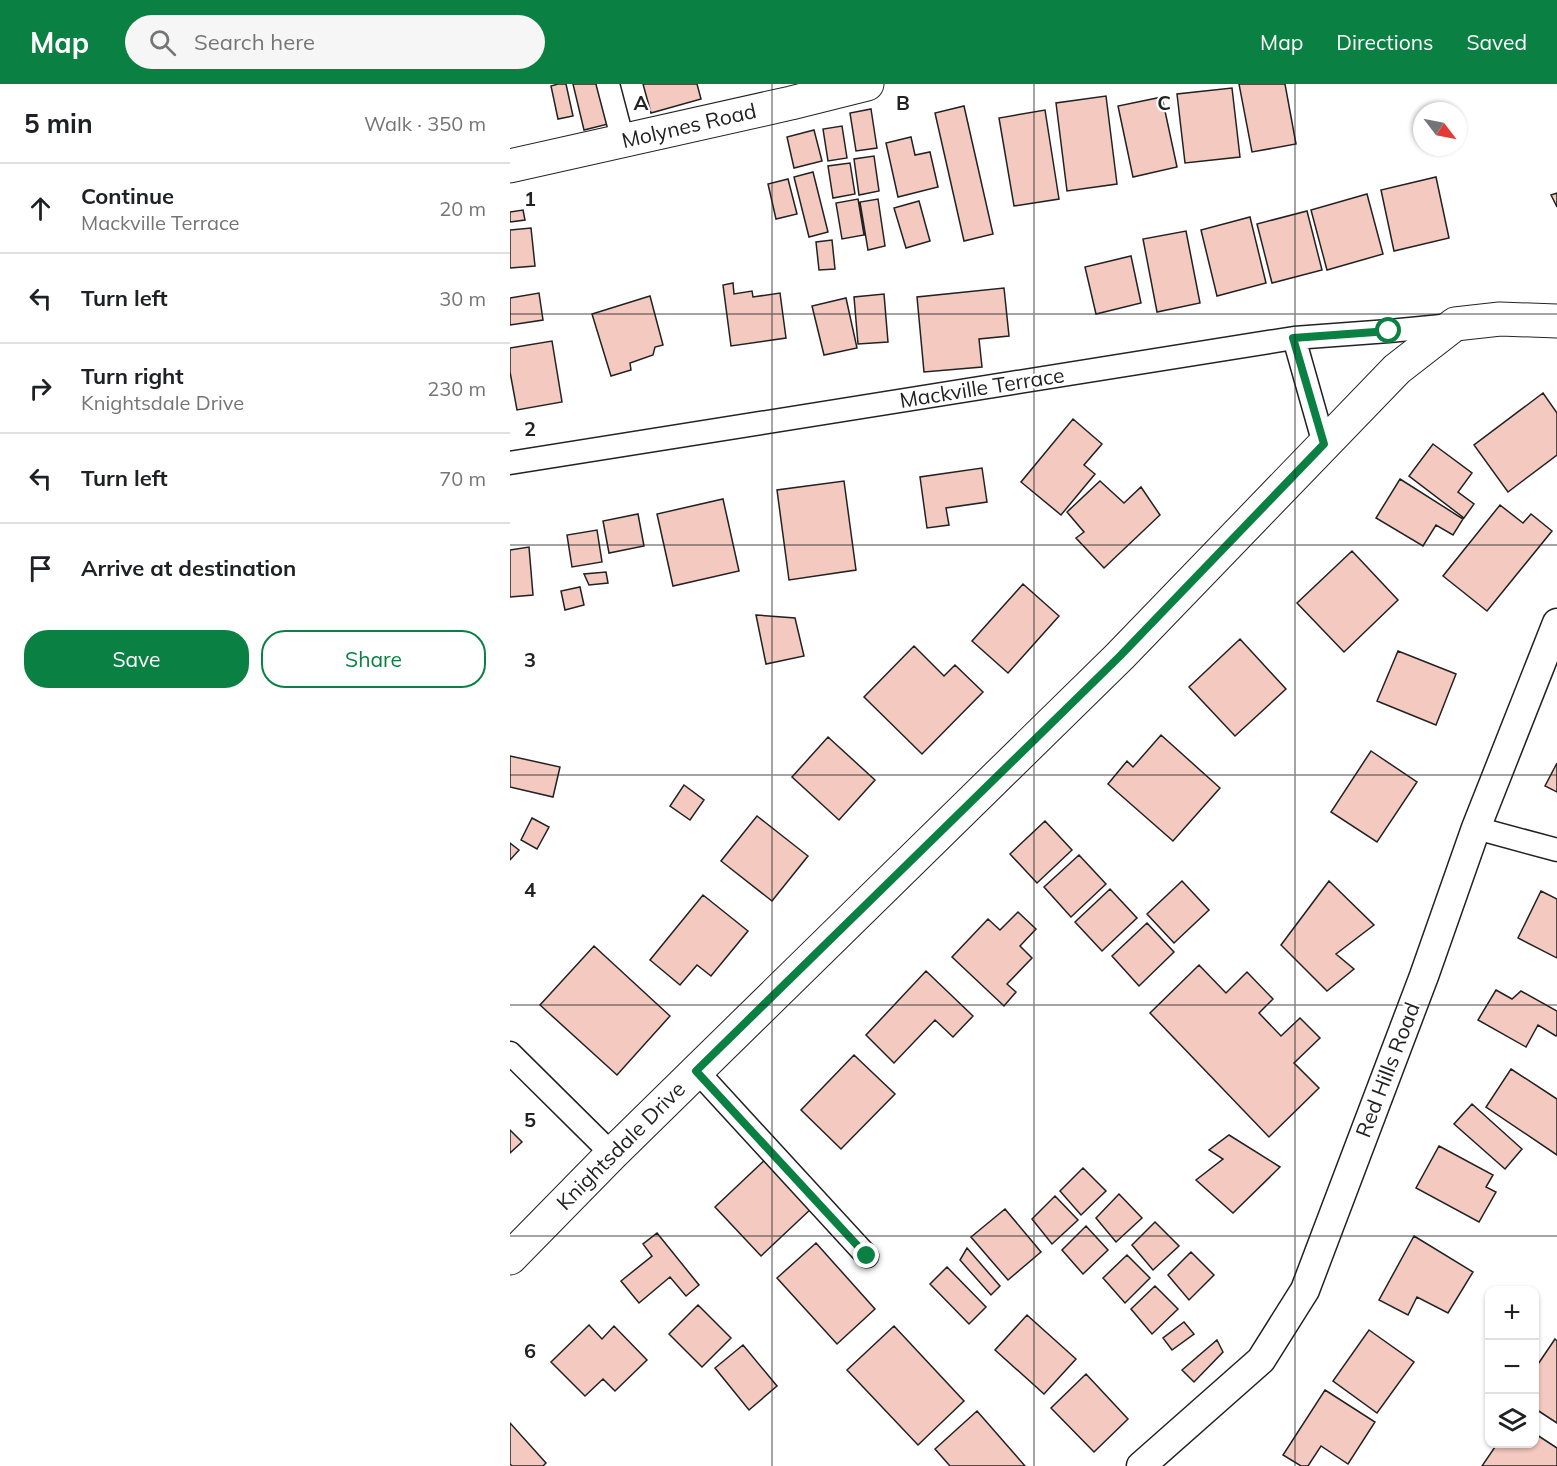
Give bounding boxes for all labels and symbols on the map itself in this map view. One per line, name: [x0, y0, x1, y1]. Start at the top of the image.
text: A: [634, 90, 649, 115]
text: B: [896, 90, 910, 115]
text: C: [1157, 90, 1171, 115]
street label: Molynes Road: [619, 97, 759, 153]
north arrow: [1413, 102, 1467, 156]
text: 1: [524, 186, 536, 211]
route start: [1375, 317, 1401, 343]
street label: Mackville Terrace: [898, 361, 1066, 413]
text: 2: [524, 416, 536, 441]
text: 3: [524, 647, 536, 672]
text: 4: [524, 877, 536, 902]
street label: Red Hills Road: [1349, 999, 1425, 1141]
street label: Knightsdale Drive: [551, 1076, 690, 1215]
text: 5: [524, 1107, 536, 1132]
route end: [853, 1242, 879, 1268]
text: 6: [524, 1338, 536, 1363]

